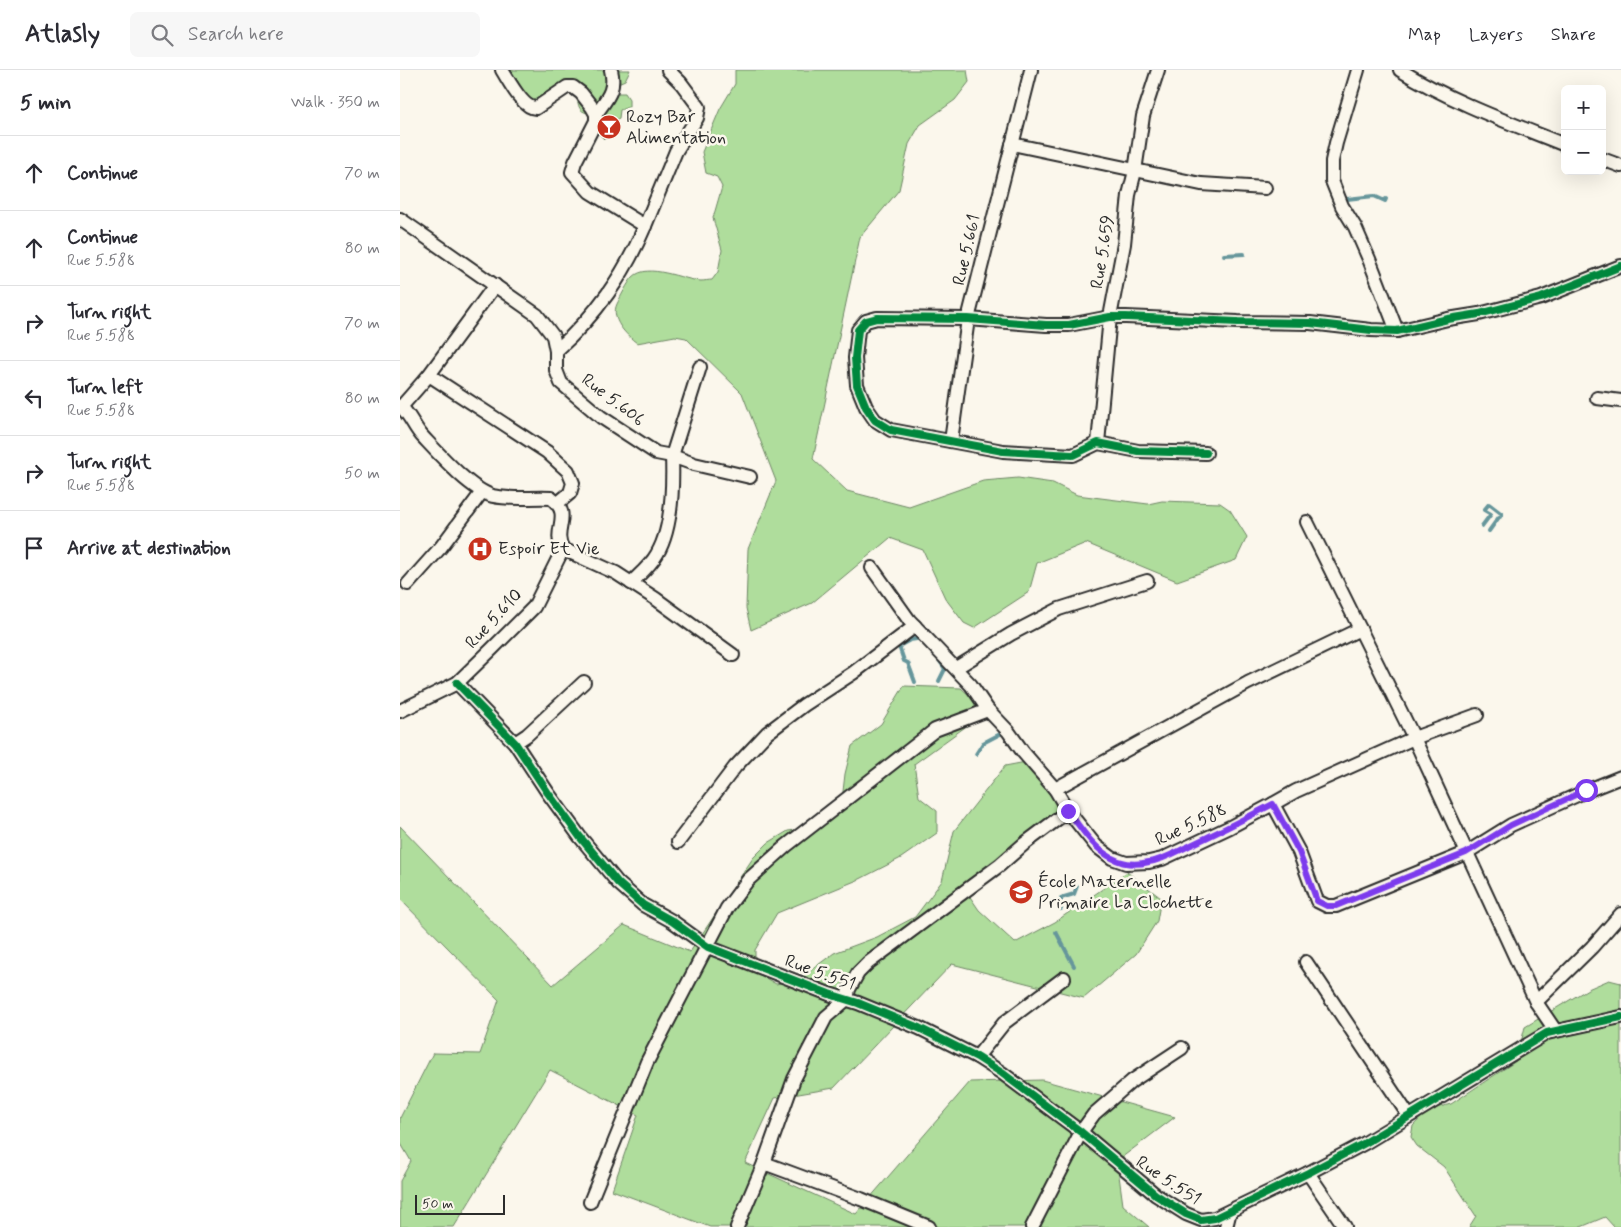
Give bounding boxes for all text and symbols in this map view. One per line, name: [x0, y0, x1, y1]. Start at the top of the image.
search box: [130, 12, 480, 57]
text: Atlasly: [25, 19, 100, 50]
icon: search: [148, 21, 176, 49]
text: Search here: [188, 22, 284, 47]
text: Map: [1408, 23, 1441, 47]
text: Layers: [1469, 23, 1523, 47]
text: Share: [1551, 23, 1596, 47]
map controls: [1561, 85, 1606, 175]
button: +: [1561, 85, 1606, 130]
text: 5 min: [20, 89, 72, 117]
text: Walk · 350 m: [291, 92, 380, 113]
place label: Rozy Bar Alimentation: [626, 105, 726, 150]
bar icon: Rozy Bar Alimentation: [596, 114, 622, 140]
button: −: [1561, 130, 1606, 175]
icon: ahead: [20, 159, 48, 187]
text: Continue: [67, 161, 138, 186]
text: 70 m: [344, 163, 380, 184]
street label: Rue 5.661: [947, 212, 987, 288]
street label: Rue 5.659: [1085, 213, 1121, 291]
text: Continue: [67, 225, 138, 250]
icon: ahead: [20, 234, 48, 262]
text: 80 m: [345, 238, 380, 259]
text: Rue 5.588: [67, 250, 135, 271]
text: Turn right: [67, 300, 151, 325]
icon: right: [20, 309, 48, 337]
text: 70 m: [344, 313, 380, 334]
text: Rue 5.588: [67, 325, 135, 346]
street label: Rue 5.606: [576, 368, 650, 432]
text: Turn left: [67, 375, 143, 400]
icon: left: [20, 384, 48, 412]
text: 80 m: [345, 388, 380, 409]
text: Rue 5.588: [67, 400, 135, 421]
text: Turn right: [67, 450, 151, 475]
icon: right: [20, 459, 48, 487]
text: 50 m: [344, 463, 380, 484]
text: Rue 5.588: [67, 475, 135, 496]
icon: arrive: [20, 534, 48, 562]
text: Arrive at destination: [67, 536, 231, 561]
hospital icon: Espoir Et Vie: [467, 536, 493, 562]
place label: Espoir Et Vie: [498, 537, 600, 561]
street label: Rue 5.610: [460, 584, 528, 654]
route start: [1575, 779, 1598, 802]
street label: Rue 5.588: [1151, 798, 1231, 852]
route end: [1057, 800, 1080, 823]
place label: École Maternelle Primaire La Clochette: [1038, 870, 1213, 915]
school or university icon: École Maternelle Primaire La Clochette: [1008, 879, 1034, 905]
street label: Rue 5.551: [781, 949, 859, 997]
street label: Rue 5.551: [1131, 1150, 1205, 1212]
scale bar: [415, 1192, 505, 1215]
text: 50 m: [422, 1195, 453, 1213]

